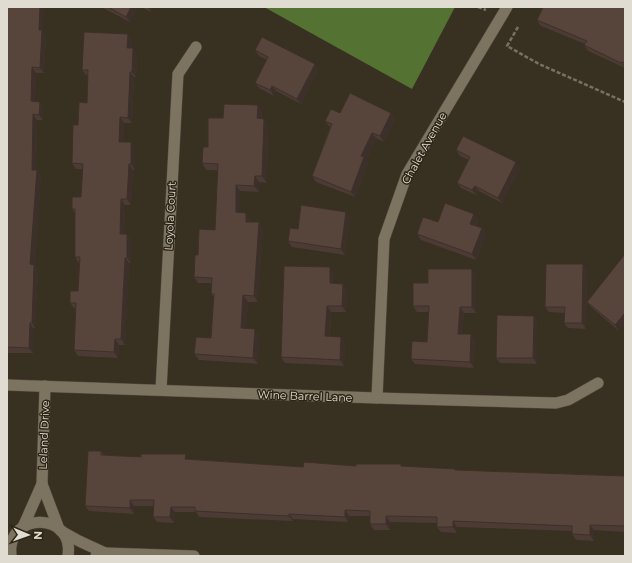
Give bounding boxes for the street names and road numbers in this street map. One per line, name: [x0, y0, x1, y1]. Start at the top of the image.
street label: Chalet Avenue: [398, 109, 450, 186]
street label: Loyola Court: [161, 181, 179, 251]
street label: Wine Barrel Lane: [257, 387, 353, 405]
street label: Leland Drive: [36, 400, 52, 470]

